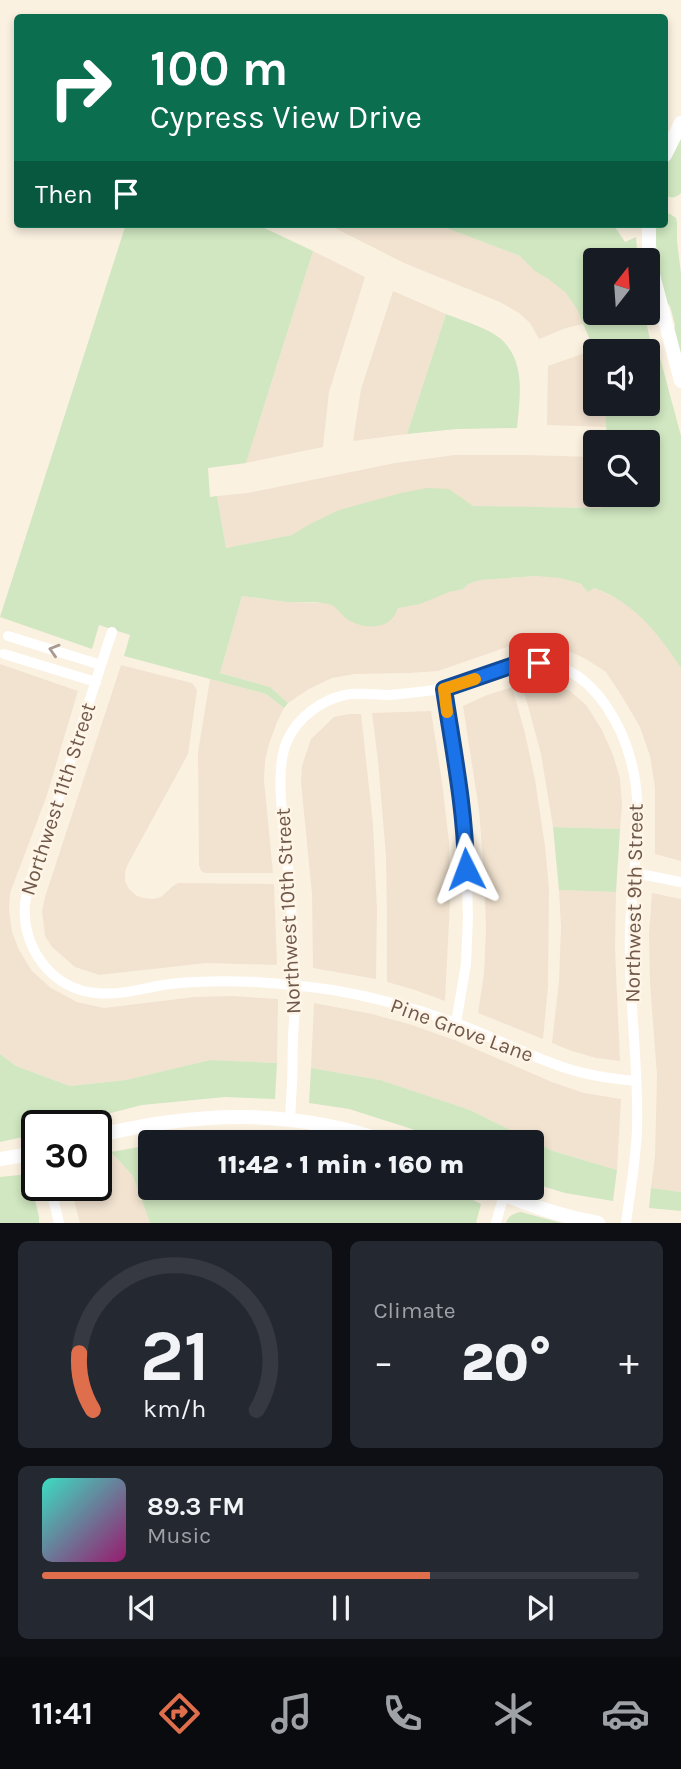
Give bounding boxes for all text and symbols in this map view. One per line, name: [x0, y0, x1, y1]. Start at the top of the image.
text: 100 m: [150, 40, 288, 97]
icon: right: [35, 42, 126, 133]
text: Cypress View Drive: [150, 99, 422, 136]
icon: arrive: [107, 175, 145, 213]
text: Then: [35, 179, 93, 210]
north arrow: [583, 248, 660, 326]
map controls: [583, 248, 660, 507]
button: sound: [583, 339, 660, 416]
button: search: [583, 430, 660, 507]
pin: [509, 633, 569, 693]
one-way arrow: [49, 644, 61, 659]
icon: arrive: [520, 644, 558, 682]
street label: Northwest 11th Street: [16, 700, 100, 898]
street label: Northwest 9th Street: [620, 803, 648, 1003]
street label: Northwest 10th Street: [271, 807, 305, 1015]
position arrow: [429, 832, 503, 906]
street label: Pine Grove Lane: [387, 993, 537, 1067]
speed limit sign: 30: [21, 1110, 112, 1201]
text: 11:42 · 1 min · 160 m: [218, 1149, 464, 1180]
text: Climate: [374, 1297, 456, 1324]
text: 21: [140, 1314, 210, 1399]
text: 20°: [461, 1332, 552, 1393]
text: −: [374, 1340, 393, 1385]
text: +: [619, 1340, 639, 1385]
text: km/h: [143, 1394, 206, 1423]
text: 89.3 FM: [147, 1491, 245, 1522]
text: Music: [147, 1522, 211, 1549]
icon: previous: [123, 1589, 161, 1627]
icon: pause: [322, 1589, 360, 1627]
icon: next: [521, 1589, 559, 1627]
icon: directions: [155, 1689, 204, 1738]
icon: music: [267, 1689, 316, 1738]
icon: phone: [378, 1689, 427, 1738]
icon: climate: [489, 1689, 538, 1738]
icon: car: [601, 1689, 650, 1738]
text: 11:41: [31, 1695, 93, 1732]

